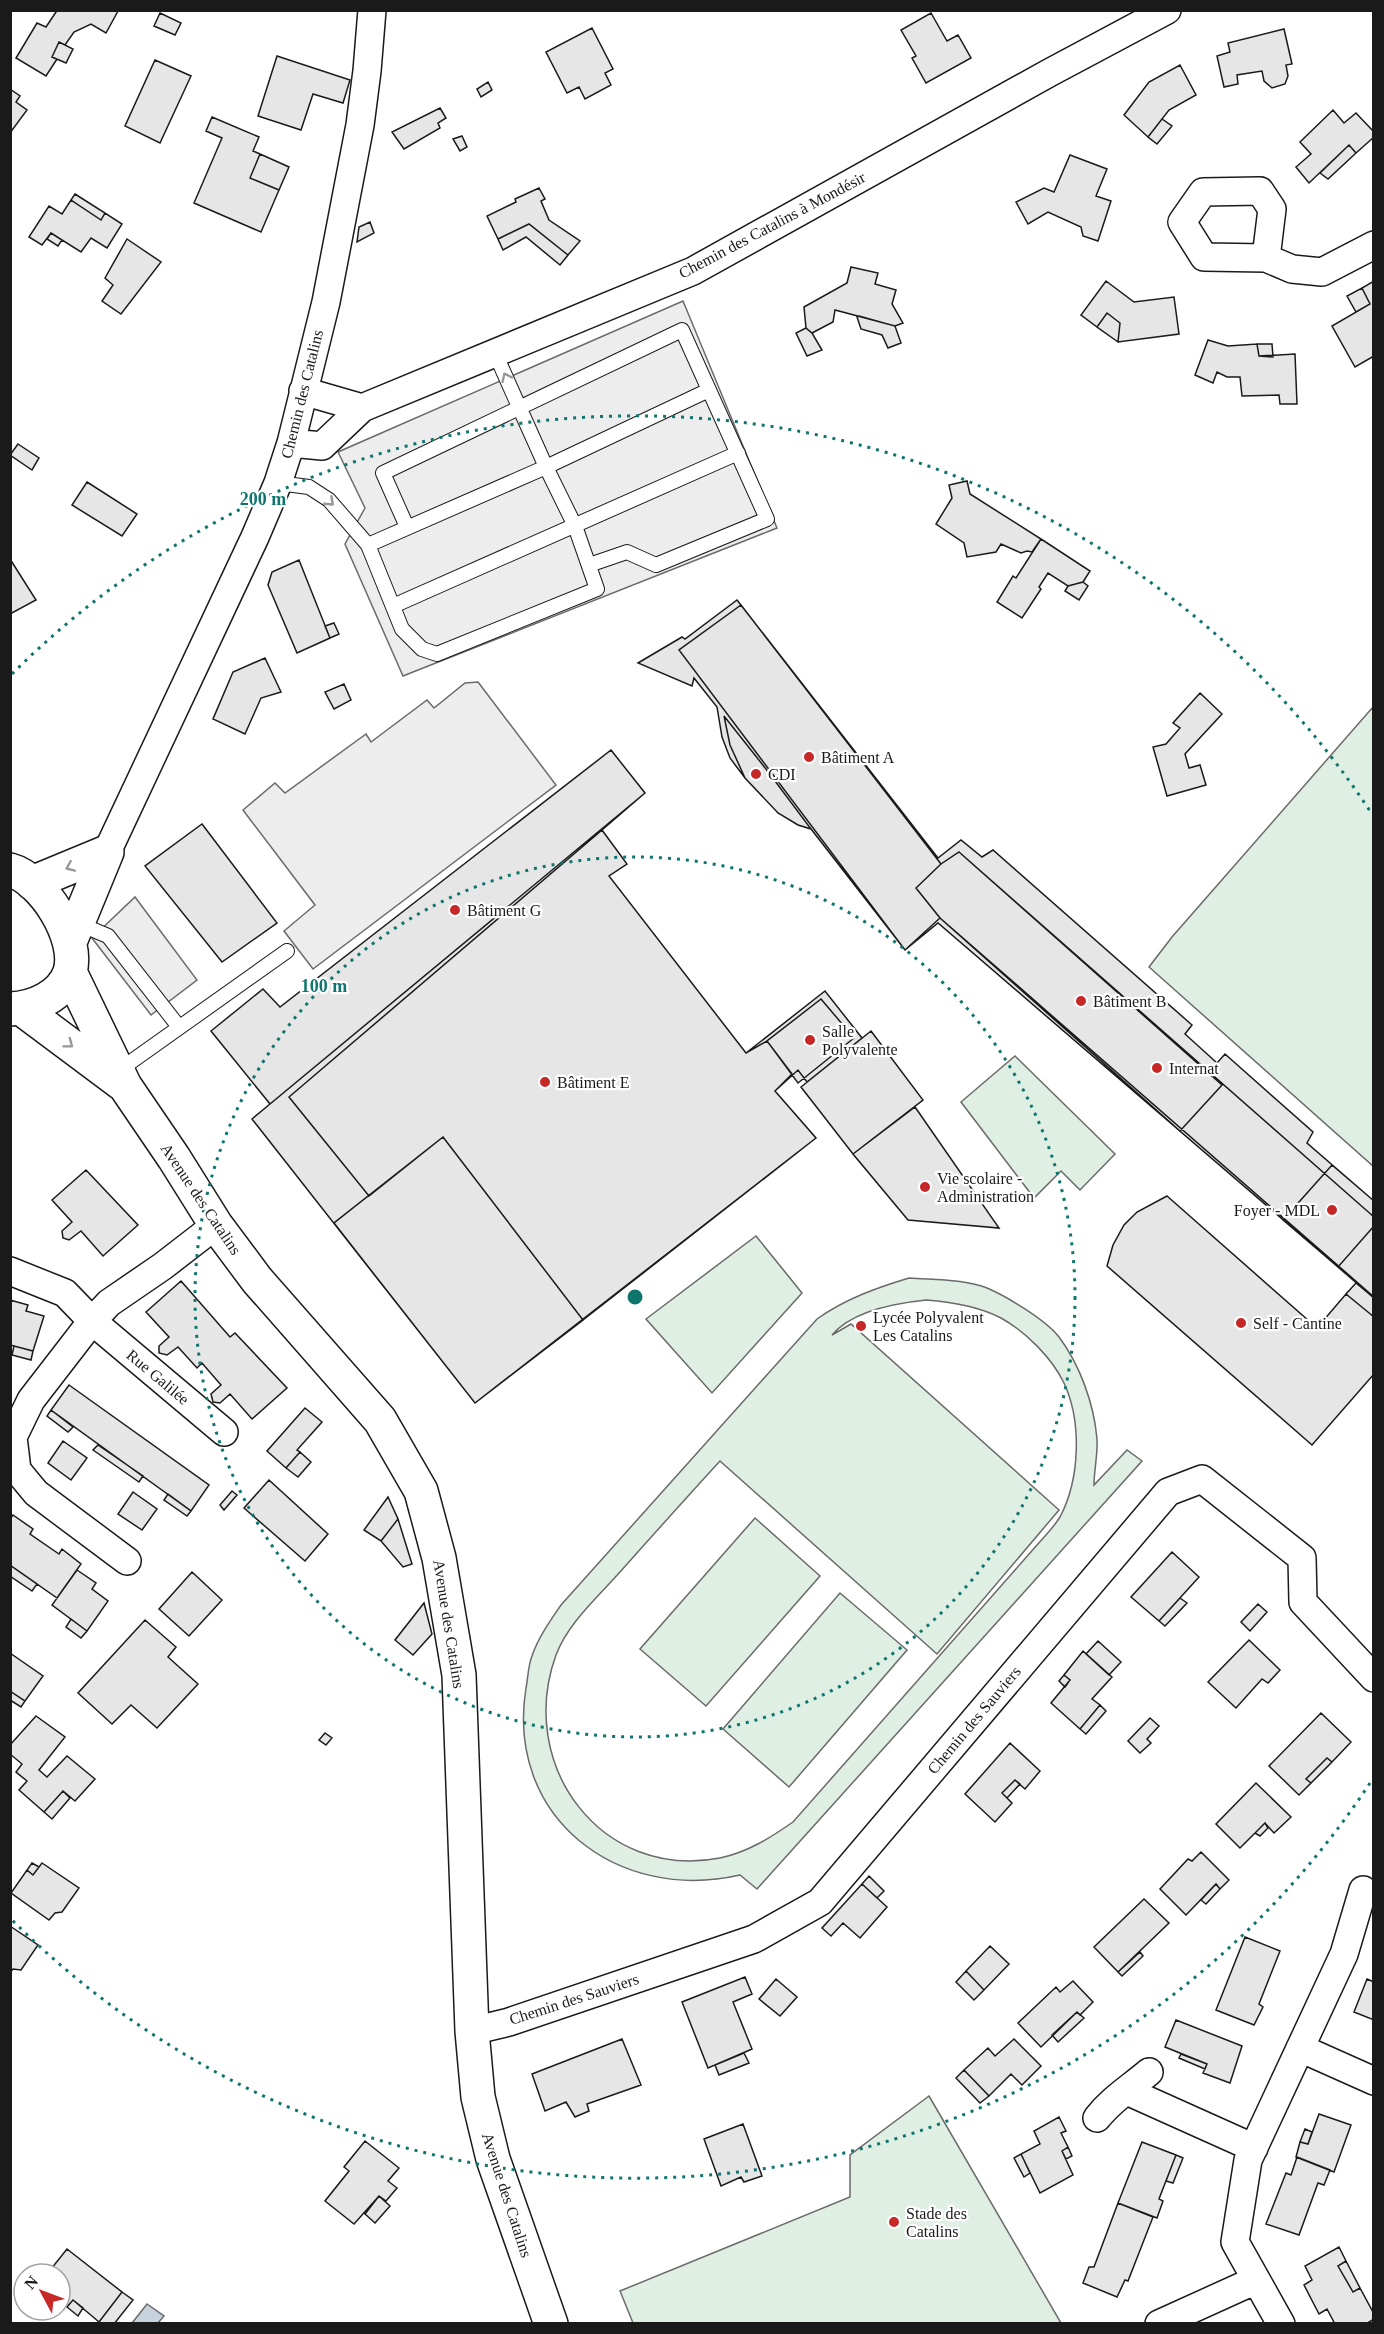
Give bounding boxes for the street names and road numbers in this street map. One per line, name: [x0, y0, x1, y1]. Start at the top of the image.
street label: Chemin des Catalins à Mondésir: [676, 168, 869, 282]
street label: Chemin des Catalins: [278, 328, 326, 460]
street label: Avenue des Catalins: [158, 1140, 244, 1258]
street label: Rue Galilée: [123, 1346, 193, 1408]
street label: Avenue des Catalins: [430, 1558, 468, 1690]
street label: Chemin des Sauviers: [924, 1663, 1024, 1777]
street label: Chemin des Sauviers: [507, 1970, 641, 2028]
street label: Avenue des Catalins: [479, 2130, 535, 2260]

